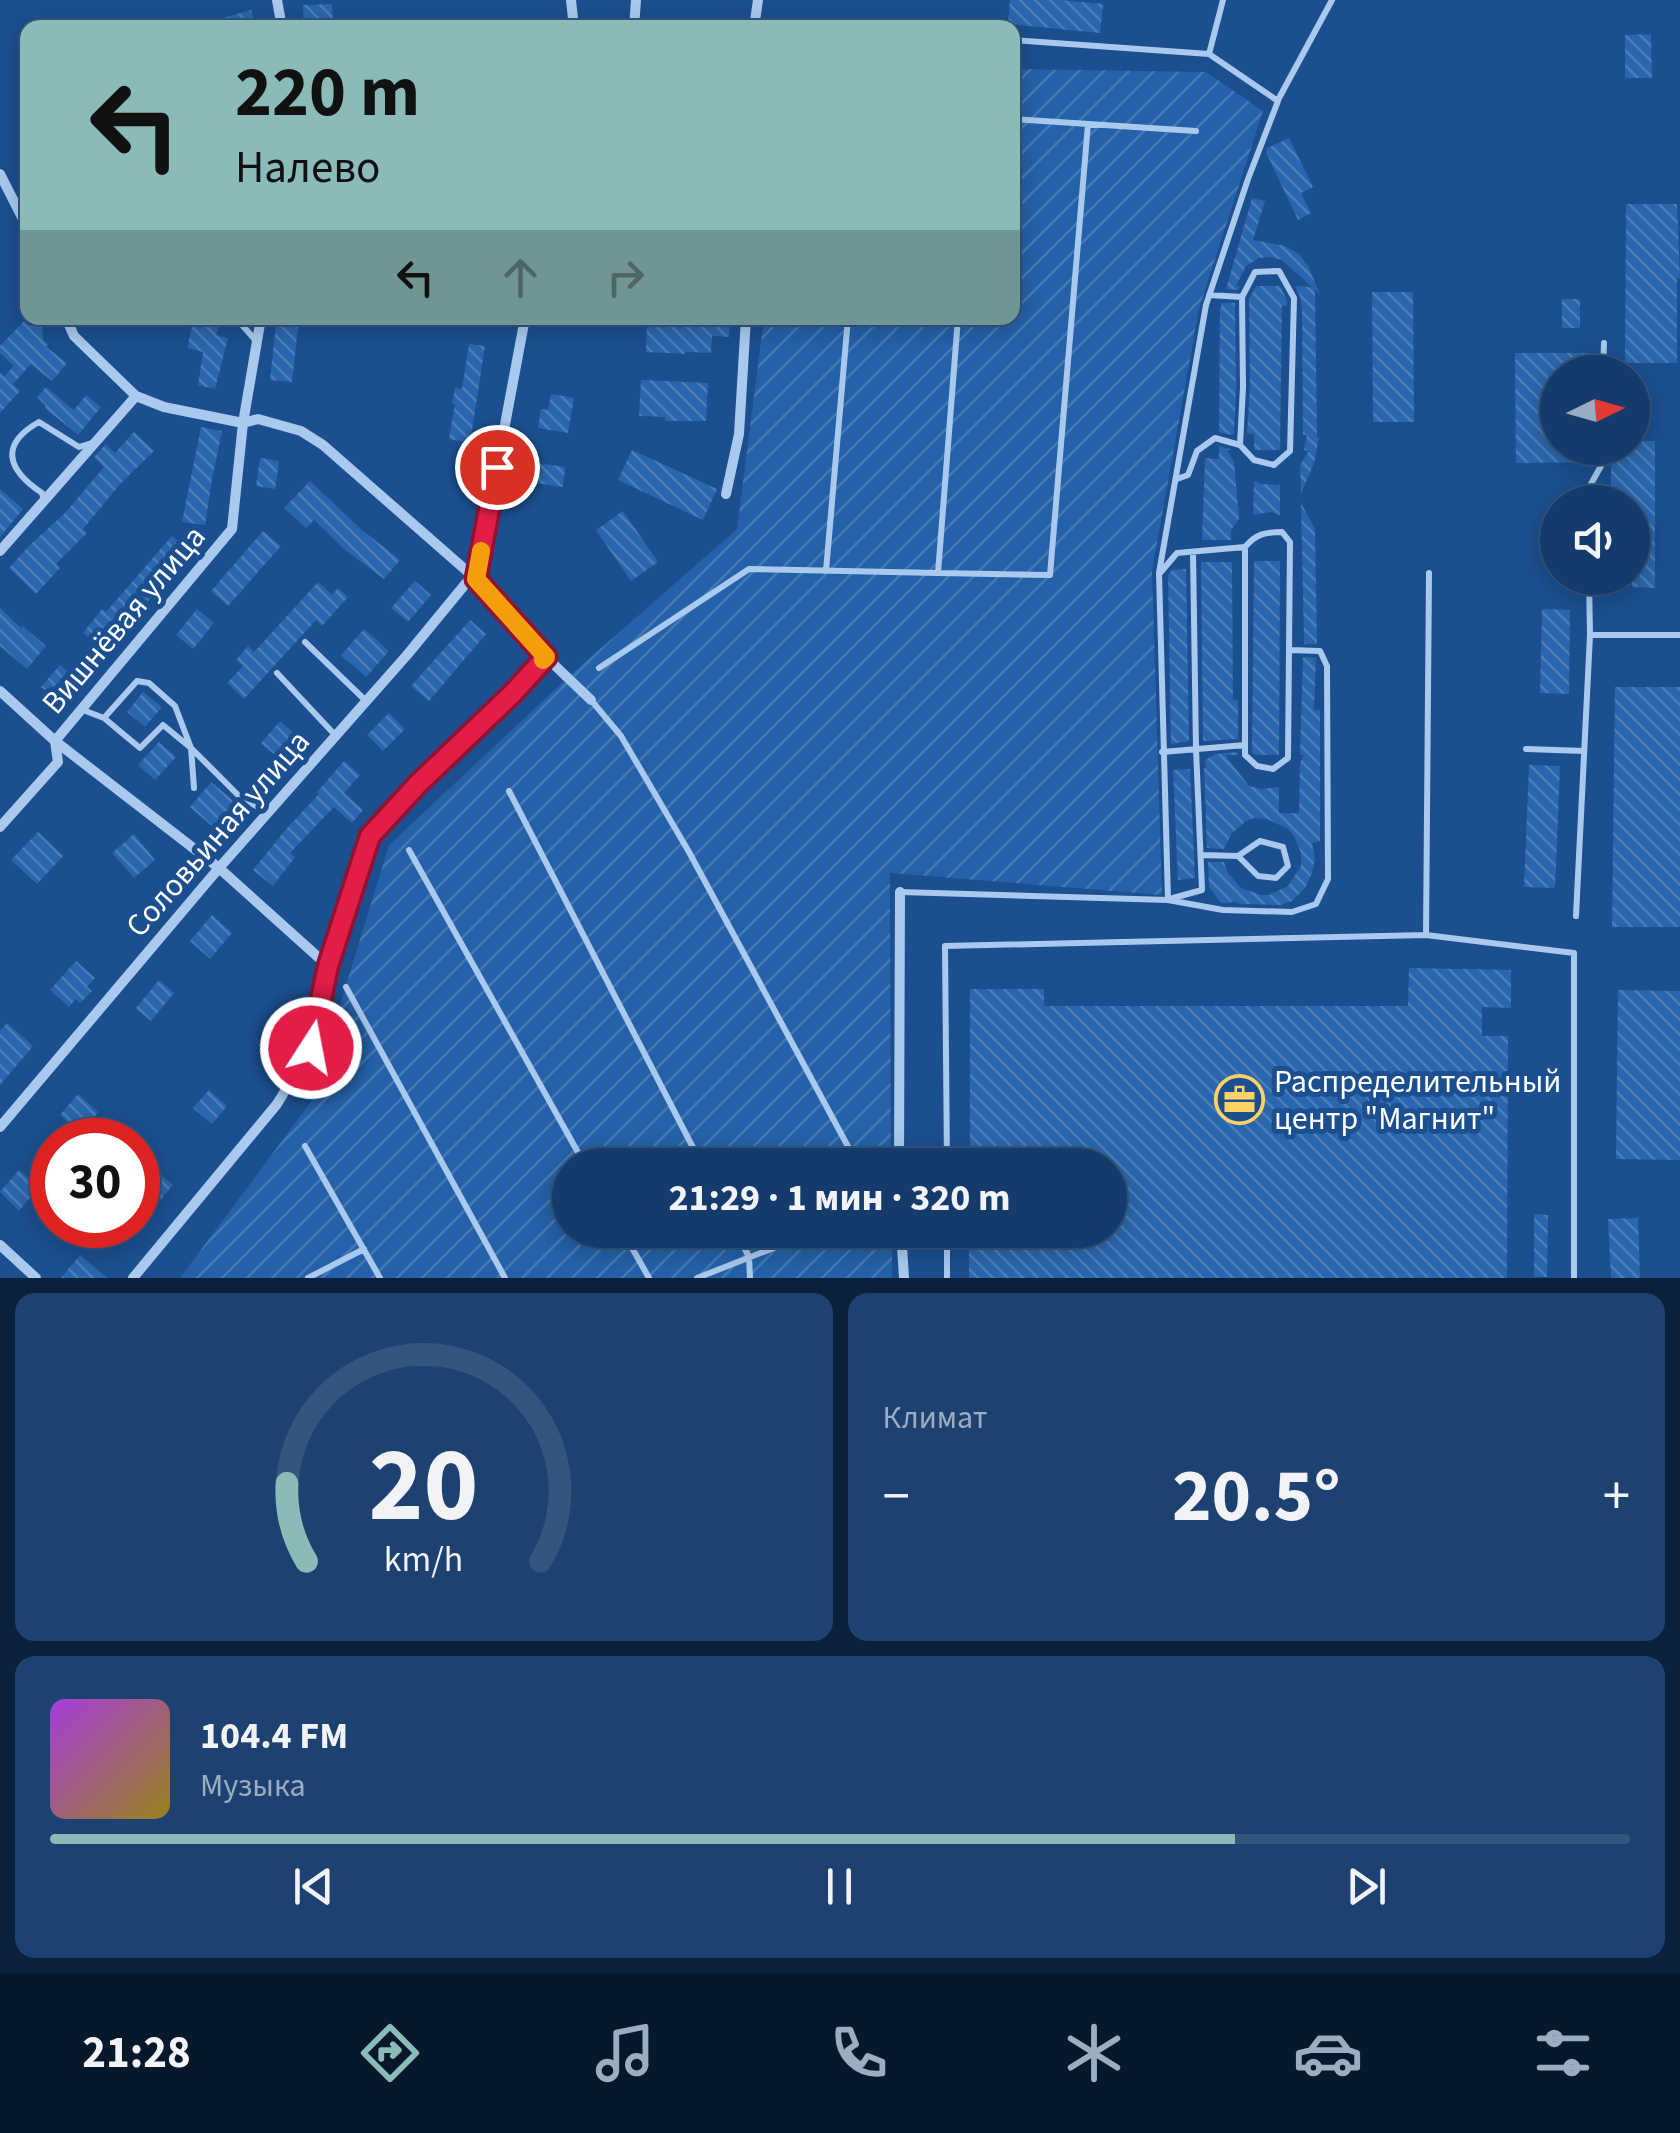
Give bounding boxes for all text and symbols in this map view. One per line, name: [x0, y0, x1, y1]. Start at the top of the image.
text: 220 m: [235, 43, 420, 143]
icon: left: [70, 60, 200, 190]
text: Налево: [235, 136, 381, 200]
icon: left: [388, 250, 443, 305]
icon: ahead: [493, 250, 548, 305]
icon: right: [598, 250, 653, 305]
north arrow: [1540, 355, 1650, 465]
map controls: [1540, 355, 1650, 595]
pin: [455, 425, 540, 510]
icon: arrive: [470, 440, 525, 495]
button: sound: [1540, 485, 1650, 595]
street label: Вишнёвая улица: [31, 516, 217, 724]
street label: Соловьиная улица: [115, 720, 321, 948]
position arrow: [259, 996, 363, 1100]
place label: Распределительный центр "Магнит": [1274, 1059, 1561, 1142]
office icon: Распределительный центр "Магнит": [1213, 1074, 1265, 1126]
speed limit sign: 30: [30, 1118, 160, 1248]
text: 21:29 · 1 мин · 320 m: [668, 1171, 1011, 1225]
text: Климат: [883, 1395, 987, 1441]
text: 20: [369, 1413, 479, 1561]
text: 20.5°: [1172, 1443, 1341, 1550]
text: −: [883, 1458, 910, 1536]
text: +: [1603, 1458, 1630, 1536]
text: km/h: [384, 1534, 463, 1585]
text: 104.4 FM: [200, 1709, 348, 1763]
text: Музыка: [200, 1763, 306, 1809]
icon: previous: [286, 1859, 341, 1914]
icon: pause: [812, 1859, 867, 1914]
icon: next: [1339, 1859, 1394, 1914]
icon: directions: [355, 2018, 425, 2088]
icon: music: [590, 2018, 660, 2088]
icon: phone: [824, 2018, 894, 2088]
icon: climate: [1059, 2018, 1129, 2088]
icon: car: [1293, 2018, 1363, 2088]
icon: filters: [1528, 2018, 1598, 2088]
text: 21:28: [82, 2021, 191, 2085]

